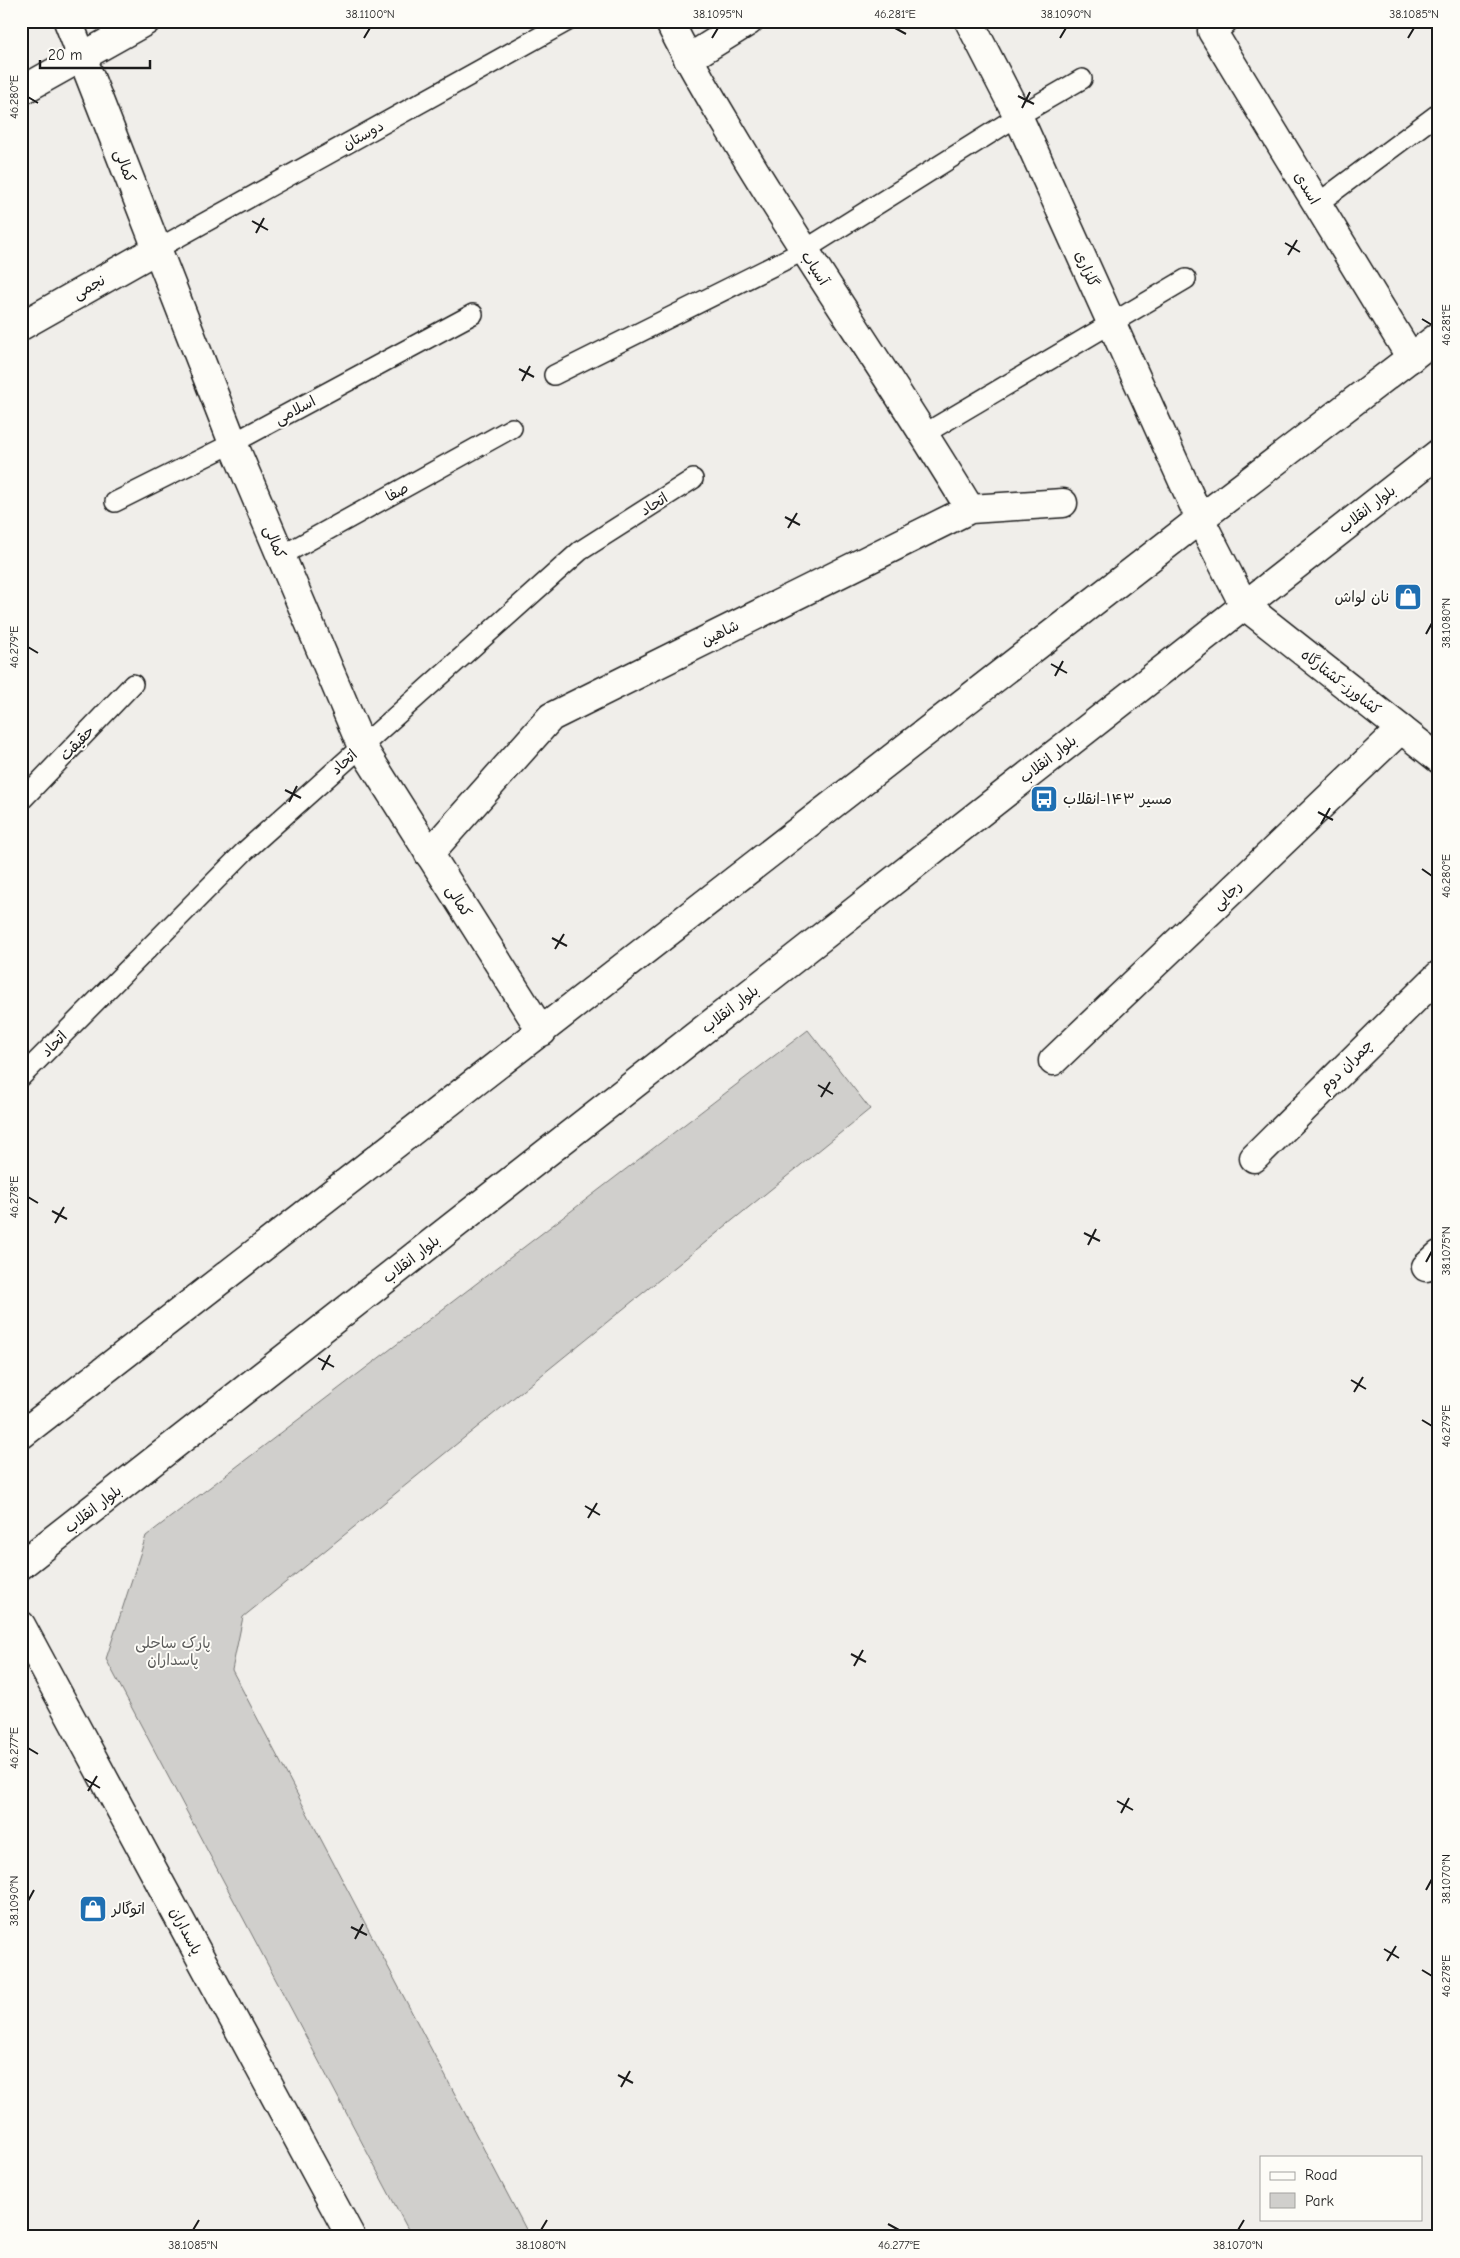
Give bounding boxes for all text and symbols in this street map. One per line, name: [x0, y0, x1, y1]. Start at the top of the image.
text: 38.1100°N: [345, 7, 395, 21]
text: 38.1095°N: [693, 7, 743, 21]
text: 46.281°E: [874, 7, 916, 21]
text: 38.1090°N: [1041, 7, 1091, 21]
text: 38.1085°N: [1389, 7, 1439, 21]
scale bar: [40, 38, 150, 70]
text: 20 m: [48, 46, 82, 64]
text: 46.280°E: [7, 75, 21, 119]
street label: دوستان: [339, 116, 387, 154]
street label: کمالی: [109, 147, 140, 186]
street label: اسدی: [1290, 168, 1324, 208]
street label: آسیاب: [797, 248, 833, 290]
street label: گلزاری: [1071, 248, 1103, 290]
street label: نجمی: [70, 271, 109, 304]
text: 46.281°E: [1439, 304, 1453, 346]
street label: اسلامی: [271, 392, 319, 429]
street label: صفا: [382, 478, 412, 506]
street label: بلوار انقلاب: [1335, 481, 1399, 537]
street label: اتحاد: [637, 489, 671, 519]
street label: کمالی: [259, 523, 290, 562]
shop icon: نان لواش: [1393, 582, 1423, 612]
place label: نان لواش: [1334, 588, 1389, 607]
text: 38.1080°N: [1439, 598, 1453, 648]
street label: شاهین: [698, 616, 742, 650]
text: 46.279°E: [7, 626, 21, 668]
street label: کشاورز-کشتارگاه: [1297, 645, 1385, 719]
street label: حقیقت: [56, 722, 98, 764]
street label: بلوار انقلاب: [1016, 731, 1080, 787]
street label: اتحاد: [327, 746, 361, 778]
bus stop icon: مسیر ۱۴۳-انقلاب: [1029, 784, 1059, 814]
place label: مسیر ۱۴۳-انقلاب: [1063, 790, 1172, 808]
text: 46.280°E: [1439, 854, 1453, 898]
street label: رجایی: [1209, 877, 1246, 914]
street label: کمالی: [441, 882, 476, 921]
street label: بلوار انقلاب: [698, 981, 762, 1037]
street label: اتحاد: [37, 1027, 71, 1061]
street label: چمران دوم: [1315, 1035, 1379, 1099]
text: 46.278°E: [7, 1176, 21, 1218]
text: 38.1075°N: [1439, 1226, 1453, 1276]
street label: بلوار انقلاب: [379, 1231, 443, 1287]
text: 46.279°E: [1439, 1405, 1453, 1447]
street label: بلوار انقلاب: [61, 1481, 125, 1537]
park label: پارک ساحلی پاسداران: [135, 1634, 211, 1670]
text: 46.277°E: [7, 1727, 21, 1769]
text: 38.1070°N: [1439, 1854, 1453, 1904]
text: 38.1090°N: [7, 1876, 21, 1926]
shop icon: اتوگالر: [78, 1894, 108, 1924]
place label: اتوگالر: [110, 1900, 145, 1918]
street label: پاسداران: [165, 1904, 206, 1958]
text: 46.278°E: [1439, 1955, 1453, 1997]
legend: [1260, 2156, 1422, 2220]
text: Road: [1305, 2166, 1337, 2184]
text: Park: [1305, 2192, 1334, 2210]
text: 38.1085°N: [168, 2238, 218, 2252]
text: 38.1080°N: [516, 2238, 566, 2252]
text: 46.277°E: [878, 2238, 920, 2252]
text: 38.1070°N: [1213, 2238, 1263, 2252]

